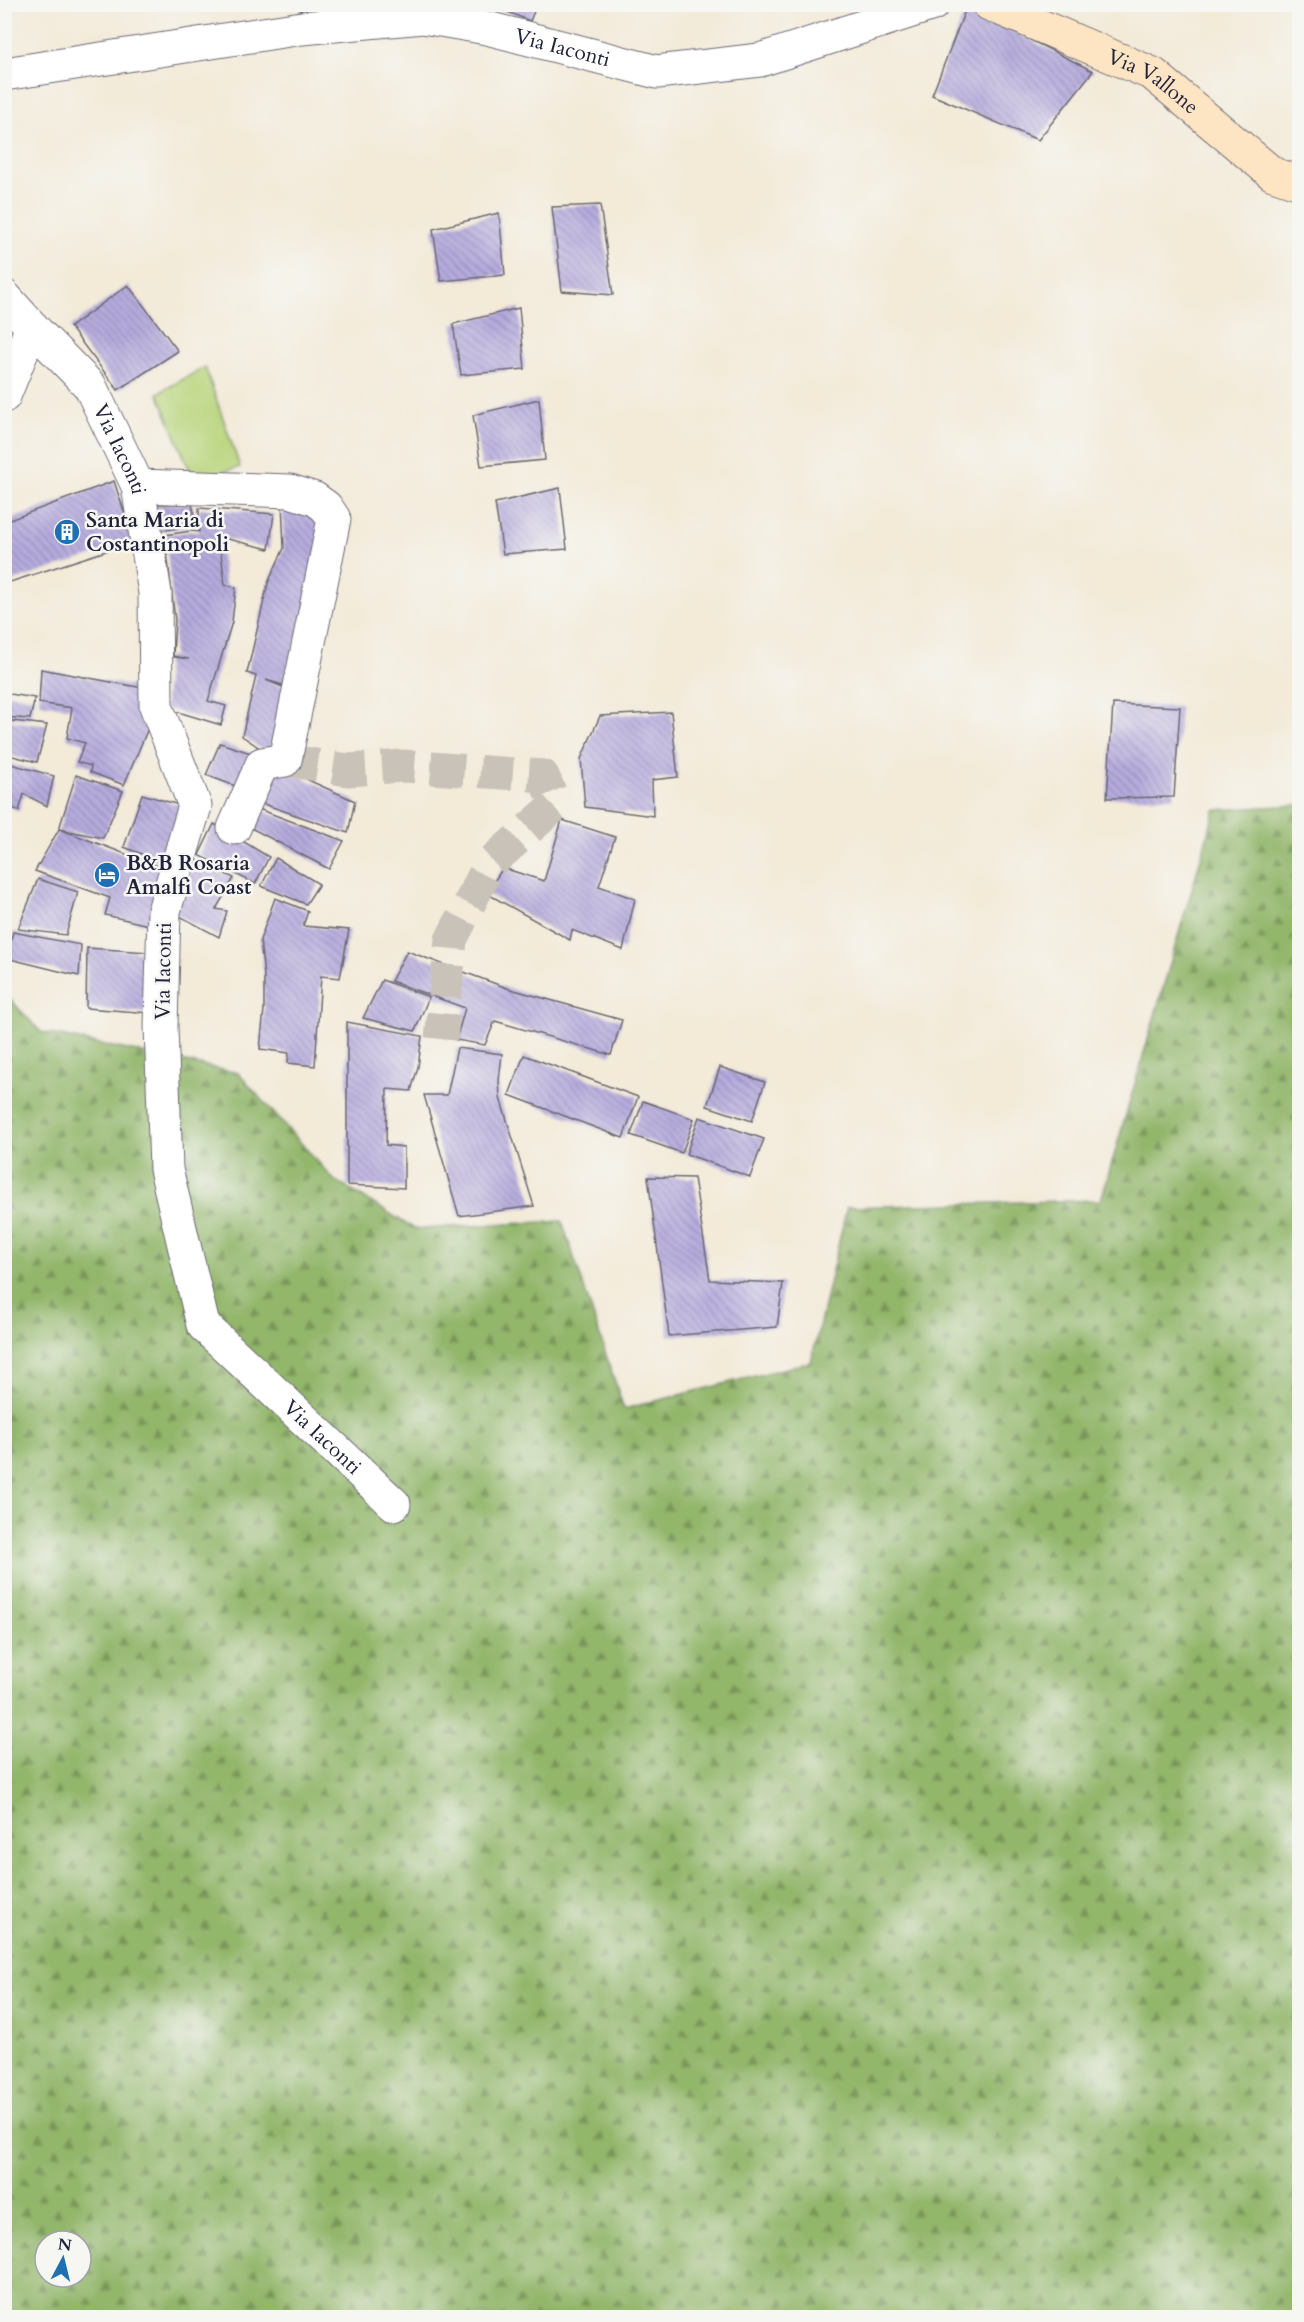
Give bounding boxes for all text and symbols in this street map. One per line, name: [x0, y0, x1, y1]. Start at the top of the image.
street label: Via Iaconti: [511, 22, 613, 74]
street label: Via Vallone: [1103, 42, 1205, 121]
street label: Via Iaconti: [86, 399, 153, 497]
place label: Santa Maria di Costantinopoli: [86, 506, 230, 559]
building icon: Santa Maria di Costantinopoli: [52, 517, 82, 547]
place label: B&B Rosaria Amalfi Coast: [126, 849, 252, 902]
hotel icon: B&B Rosaria Amalfi Coast: [92, 860, 122, 890]
street label: Via Iaconti: [148, 922, 179, 1020]
street label: Via Iaconti: [277, 1393, 368, 1481]
north arrow: [33, 2229, 93, 2289]
text: N: [56, 2233, 73, 2257]

